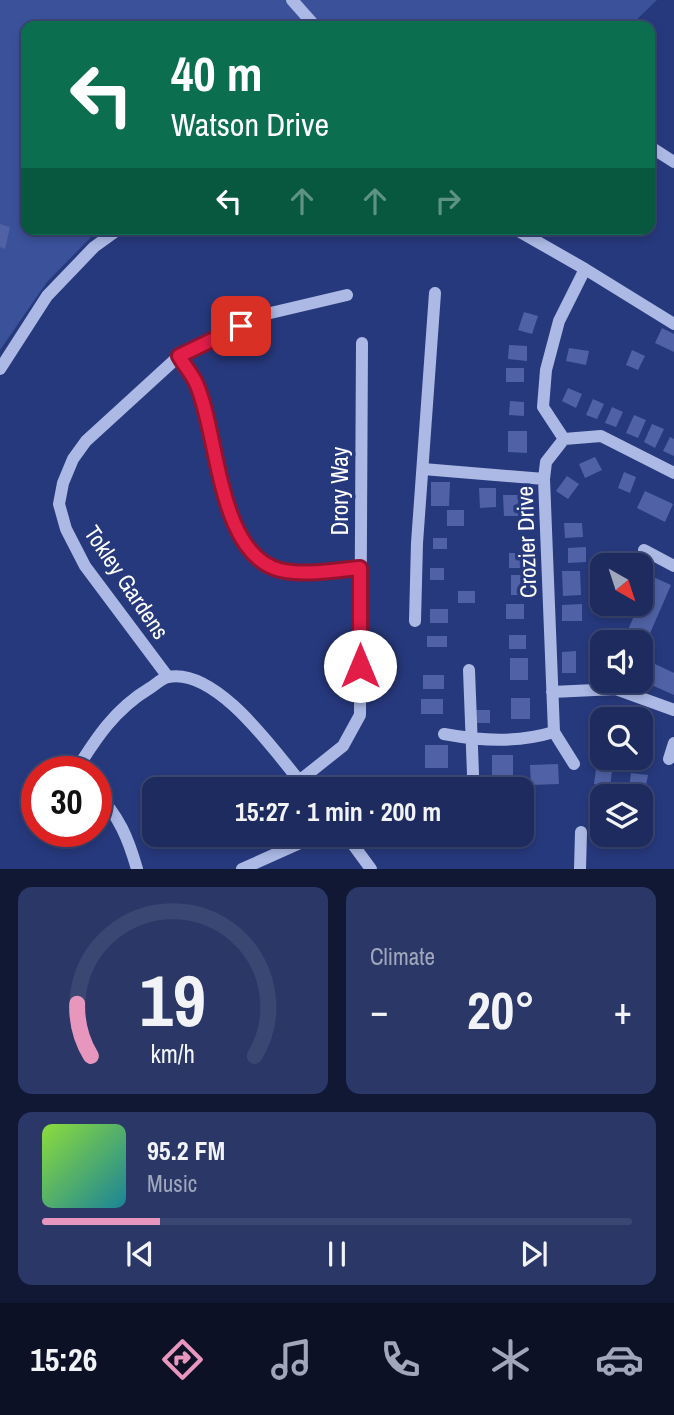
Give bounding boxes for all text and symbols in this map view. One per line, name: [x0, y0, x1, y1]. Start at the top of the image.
text: 40 m: [171, 40, 263, 106]
icon: left: [56, 49, 147, 140]
text: Watson Drive: [171, 103, 329, 146]
icon: left: [210, 182, 248, 220]
icon: ahead: [283, 182, 321, 220]
icon: ahead: [356, 182, 394, 220]
icon: right: [429, 182, 467, 220]
pin: [211, 296, 271, 356]
icon: arrive: [222, 307, 260, 345]
street label: Drory Way: [324, 446, 355, 535]
street label: Crozier Drive: [509, 485, 543, 599]
street label: Tokley Gardens: [78, 519, 176, 645]
north arrow: [590, 553, 653, 616]
map controls: [590, 553, 653, 847]
position arrow: [323, 629, 397, 703]
button: sound: [590, 630, 653, 693]
button: search: [590, 707, 653, 770]
speed limit sign: 30: [21, 756, 112, 847]
button: layers: [590, 784, 653, 847]
text: 15:27 · 1 min · 200 m: [235, 794, 441, 829]
text: Climate: [370, 941, 435, 972]
text: 19: [140, 952, 206, 1050]
text: 20°: [467, 975, 535, 1045]
text: −: [370, 985, 388, 1036]
text: +: [614, 985, 632, 1036]
text: km/h: [151, 1037, 195, 1071]
text: 95.2 FM: [147, 1133, 225, 1168]
text: Music: [147, 1168, 197, 1199]
icon: previous: [121, 1235, 159, 1273]
icon: pause: [318, 1235, 356, 1273]
icon: next: [515, 1235, 553, 1273]
icon: directions: [158, 1335, 207, 1384]
icon: music: [267, 1335, 316, 1384]
icon: phone: [376, 1335, 425, 1384]
icon: climate: [486, 1335, 535, 1384]
icon: car: [595, 1335, 644, 1384]
text: 15:26: [30, 1338, 97, 1381]

